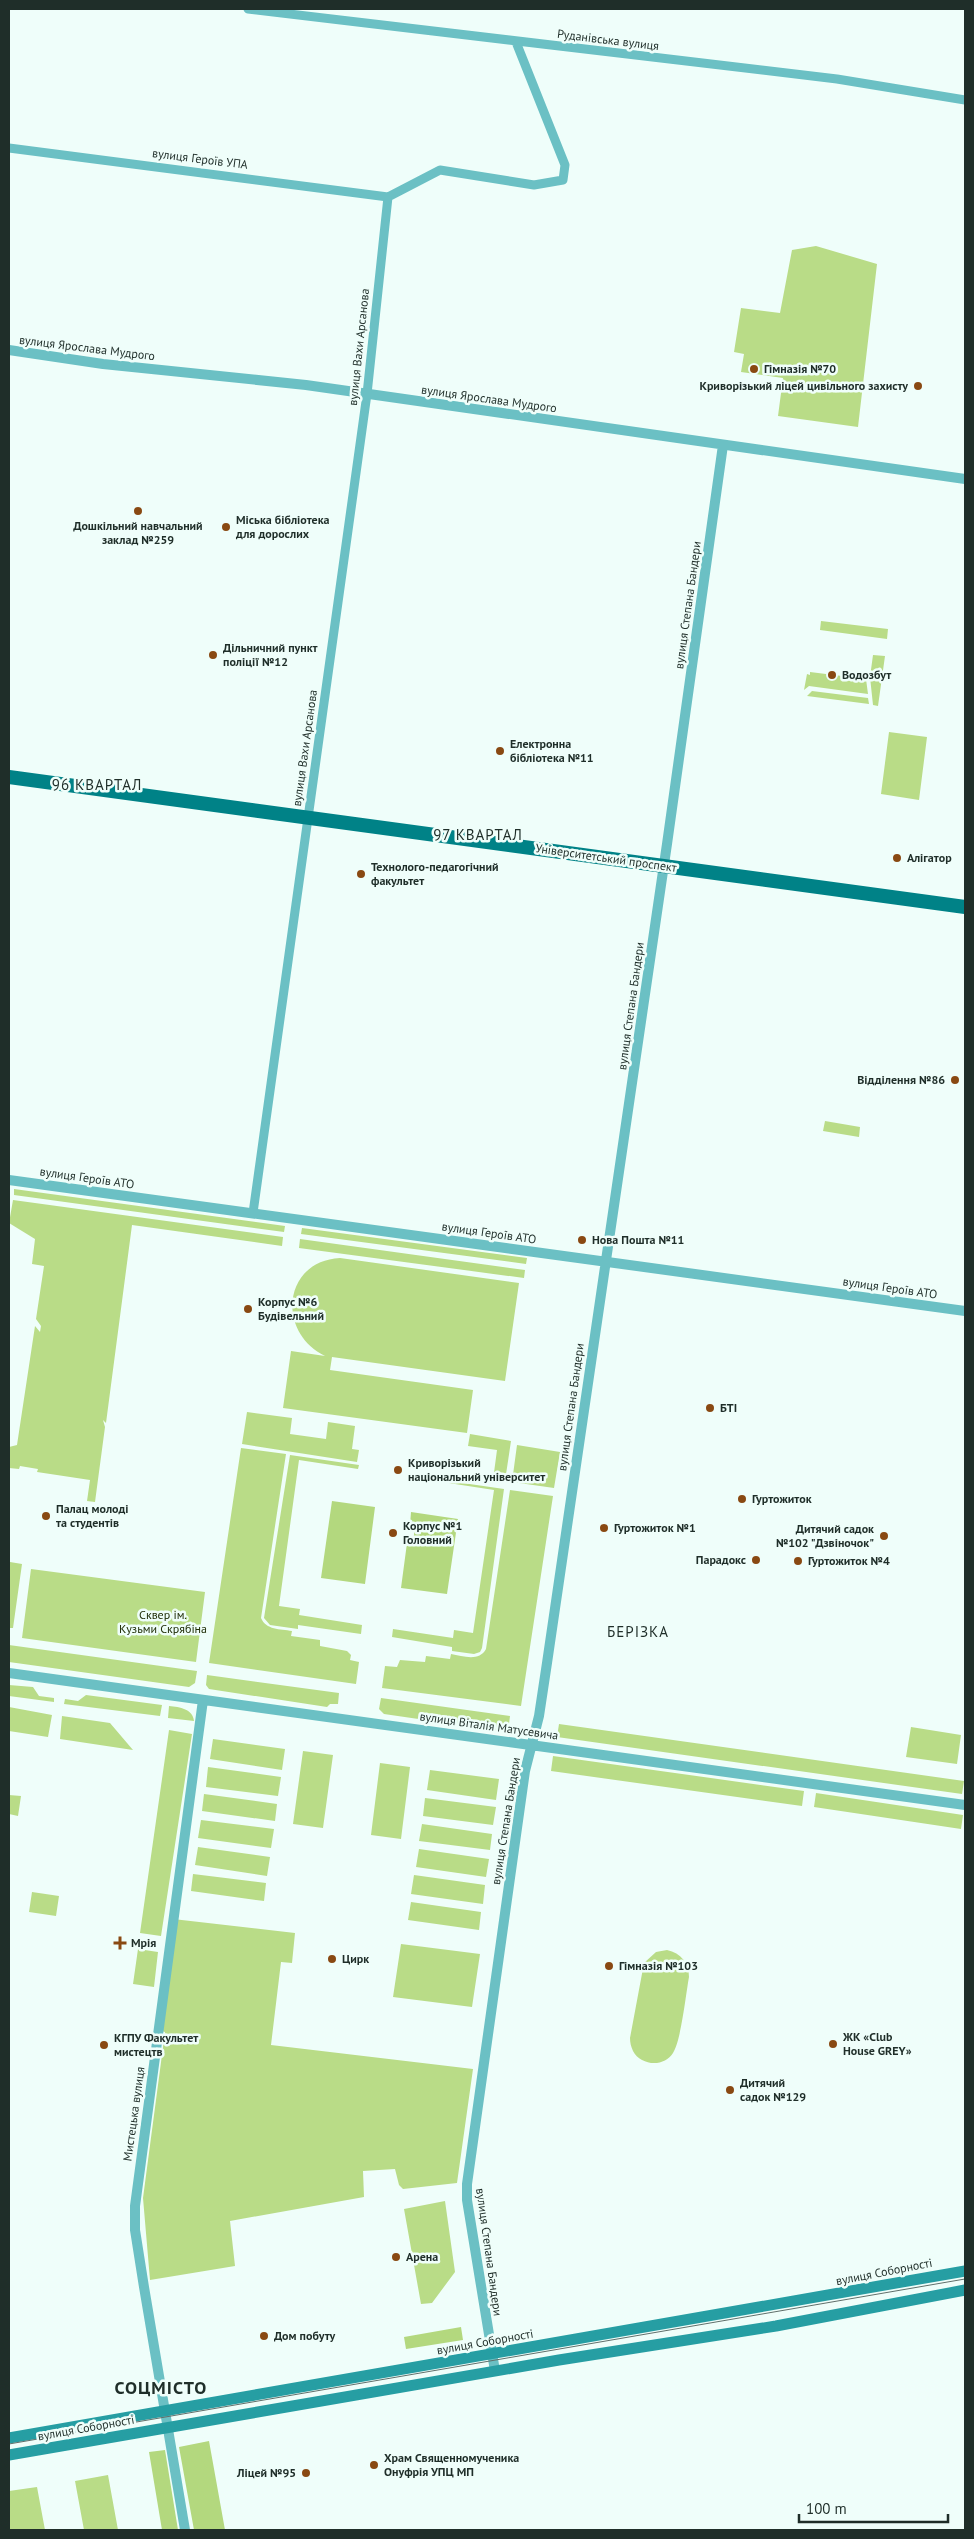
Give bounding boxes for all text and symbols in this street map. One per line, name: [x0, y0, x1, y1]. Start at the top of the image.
street label: Руданівська вулиця: [556, 26, 660, 53]
street label: вулиця Героїв УПА: [151, 145, 249, 172]
street label: вулиця Вахи Арсанова: [345, 288, 372, 406]
street label: вулиця Ярослава Мудрого: [18, 332, 156, 363]
place label: Гімназія №70: [764, 361, 836, 376]
marker: Гімназія №70: [748, 363, 760, 375]
place label: Криворізький ліцей цивільного захисту: [699, 378, 908, 393]
marker: Криворізький ліцей цивільного захисту: [912, 380, 924, 392]
street label: вулиця Ярослава Мудрого: [420, 382, 558, 415]
marker: Дошкільний навчальний заклад №259: [132, 505, 144, 517]
place label: Міська бібліотека для дорослих: [235, 512, 330, 541]
place label: Дошкільний навчальний заклад №259: [73, 518, 203, 547]
marker: Міська бібліотека для дорослих: [220, 521, 232, 533]
street label: вулиця Степана Бандери: [671, 540, 704, 670]
place label: Дільничний пункт поліції №12: [223, 640, 318, 669]
marker: Дільничний пункт поліції №12: [207, 649, 219, 661]
place label: Водозбут: [842, 667, 891, 682]
marker: Водозбут: [826, 669, 838, 681]
street label: вулиця Вахи Арсанова: [289, 689, 320, 807]
place label: Електронна бібліотека №11: [510, 736, 594, 765]
marker: Електронна бібліотека №11: [494, 745, 506, 757]
district label: 96 КВАРТАЛ: [52, 775, 142, 794]
district label: 97 КВАРТАЛ: [433, 825, 523, 844]
street label: Університетський проспект: [535, 840, 678, 875]
place label: Алігатор: [907, 850, 952, 865]
marker: Алігатор: [891, 852, 903, 864]
place label: Технолого-педагогічний факультет: [371, 859, 499, 888]
marker: Технолого-педагогічний факультет: [355, 868, 367, 880]
street label: вулиця Степана Бандери: [614, 941, 647, 1071]
place label: Відділення №86: [857, 1072, 945, 1087]
marker: Відділення №86: [949, 1074, 961, 1086]
street label: вулиця Героїв АТО: [39, 1163, 135, 1192]
street label: вулиця Героїв АТО: [441, 1218, 537, 1247]
place label: Нова Пошта №11: [592, 1232, 684, 1247]
marker: Нова Пошта №11: [576, 1234, 588, 1246]
street label: вулиця Героїв АТО: [842, 1273, 938, 1302]
place label: Корпус №6 Будівельний: [258, 1294, 324, 1323]
marker: Корпус №6 Будівельний: [242, 1303, 254, 1315]
street label: вулиця Степана Бандери: [554, 1342, 587, 1472]
place label: БТІ: [720, 1400, 737, 1415]
marker: БТІ: [704, 1402, 716, 1414]
place label: Криворізький національний університет: [408, 1455, 545, 1484]
marker: Криворізький національний університет: [392, 1464, 404, 1476]
place label: Гуртожиток: [752, 1491, 812, 1506]
marker: Гуртожиток: [736, 1493, 748, 1505]
place label: Палац молоді та студентів: [56, 1501, 129, 1530]
marker: Палац молоді та студентів: [40, 1510, 52, 1522]
place label: Корпус №1 Головний: [403, 1518, 462, 1547]
place label: Гуртожиток №1: [614, 1520, 696, 1535]
place label: Дитячий садок №102 "Дзвіночок": [776, 1521, 874, 1550]
marker: Гуртожиток №1: [598, 1522, 610, 1534]
marker: Корпус №1 Головний: [387, 1527, 399, 1539]
marker: Дитячий садок №102 "Дзвіночок": [878, 1530, 890, 1542]
place label: Парадокс: [696, 1552, 746, 1567]
place label: Гуртожиток №4: [808, 1553, 890, 1568]
marker: Парадокс: [750, 1554, 762, 1566]
marker: Гуртожиток №4: [792, 1555, 804, 1567]
park label: Сквер ім. Кузьми Скрябіна: [119, 1607, 207, 1636]
district label: БЕРІЗКА: [607, 1622, 669, 1641]
street label: вулиця Віталія Матусевича: [419, 1708, 559, 1743]
street label: вулиця Степана Бандери: [488, 1756, 523, 1886]
place label: Мрія: [131, 1935, 156, 1950]
marker: Мрія: [113, 1936, 127, 1950]
place label: Цирк: [342, 1951, 369, 1966]
marker: Цирк: [326, 1953, 338, 1965]
place label: Гімназія №103: [619, 1958, 698, 1973]
marker: Гімназія №103: [603, 1960, 615, 1972]
place label: ЖК «Club House GREY»: [842, 2029, 912, 2058]
place label: КГПУ Факультет мистецтв: [114, 2030, 198, 2059]
marker: ЖК «Club House GREY»: [827, 2038, 839, 2050]
marker: КГПУ Факультет мистецтв: [98, 2039, 110, 2051]
street label: Мистецька вулиця: [119, 2066, 148, 2162]
place label: Дитячий садок №129: [740, 2075, 806, 2104]
marker: Дитячий садок №129: [724, 2084, 736, 2096]
street label: вулиця Степана Бандери: [473, 2187, 506, 2317]
place label: Арена: [406, 2249, 438, 2264]
marker: Арена: [390, 2251, 402, 2263]
street label: вулиця Соборності: [834, 2255, 933, 2288]
street label: вулиця Соборності: [435, 2326, 534, 2357]
place label: Дом побуту: [274, 2328, 335, 2343]
marker: Дом побуту: [258, 2330, 270, 2342]
district label: СОЦМІСТО: [115, 2376, 207, 2399]
street label: вулиця Соборності: [36, 2412, 135, 2443]
place label: Храм Священномученика Онуфрія УПЦ МП: [384, 2450, 519, 2479]
marker: Храм Священномученика Онуфрія УПЦ МП: [368, 2459, 380, 2471]
place label: Ліцей №95: [236, 2465, 296, 2480]
marker: Ліцей №95: [300, 2467, 312, 2479]
scale bar: [799, 2492, 948, 2524]
text: 100 m: [806, 2499, 847, 2518]

